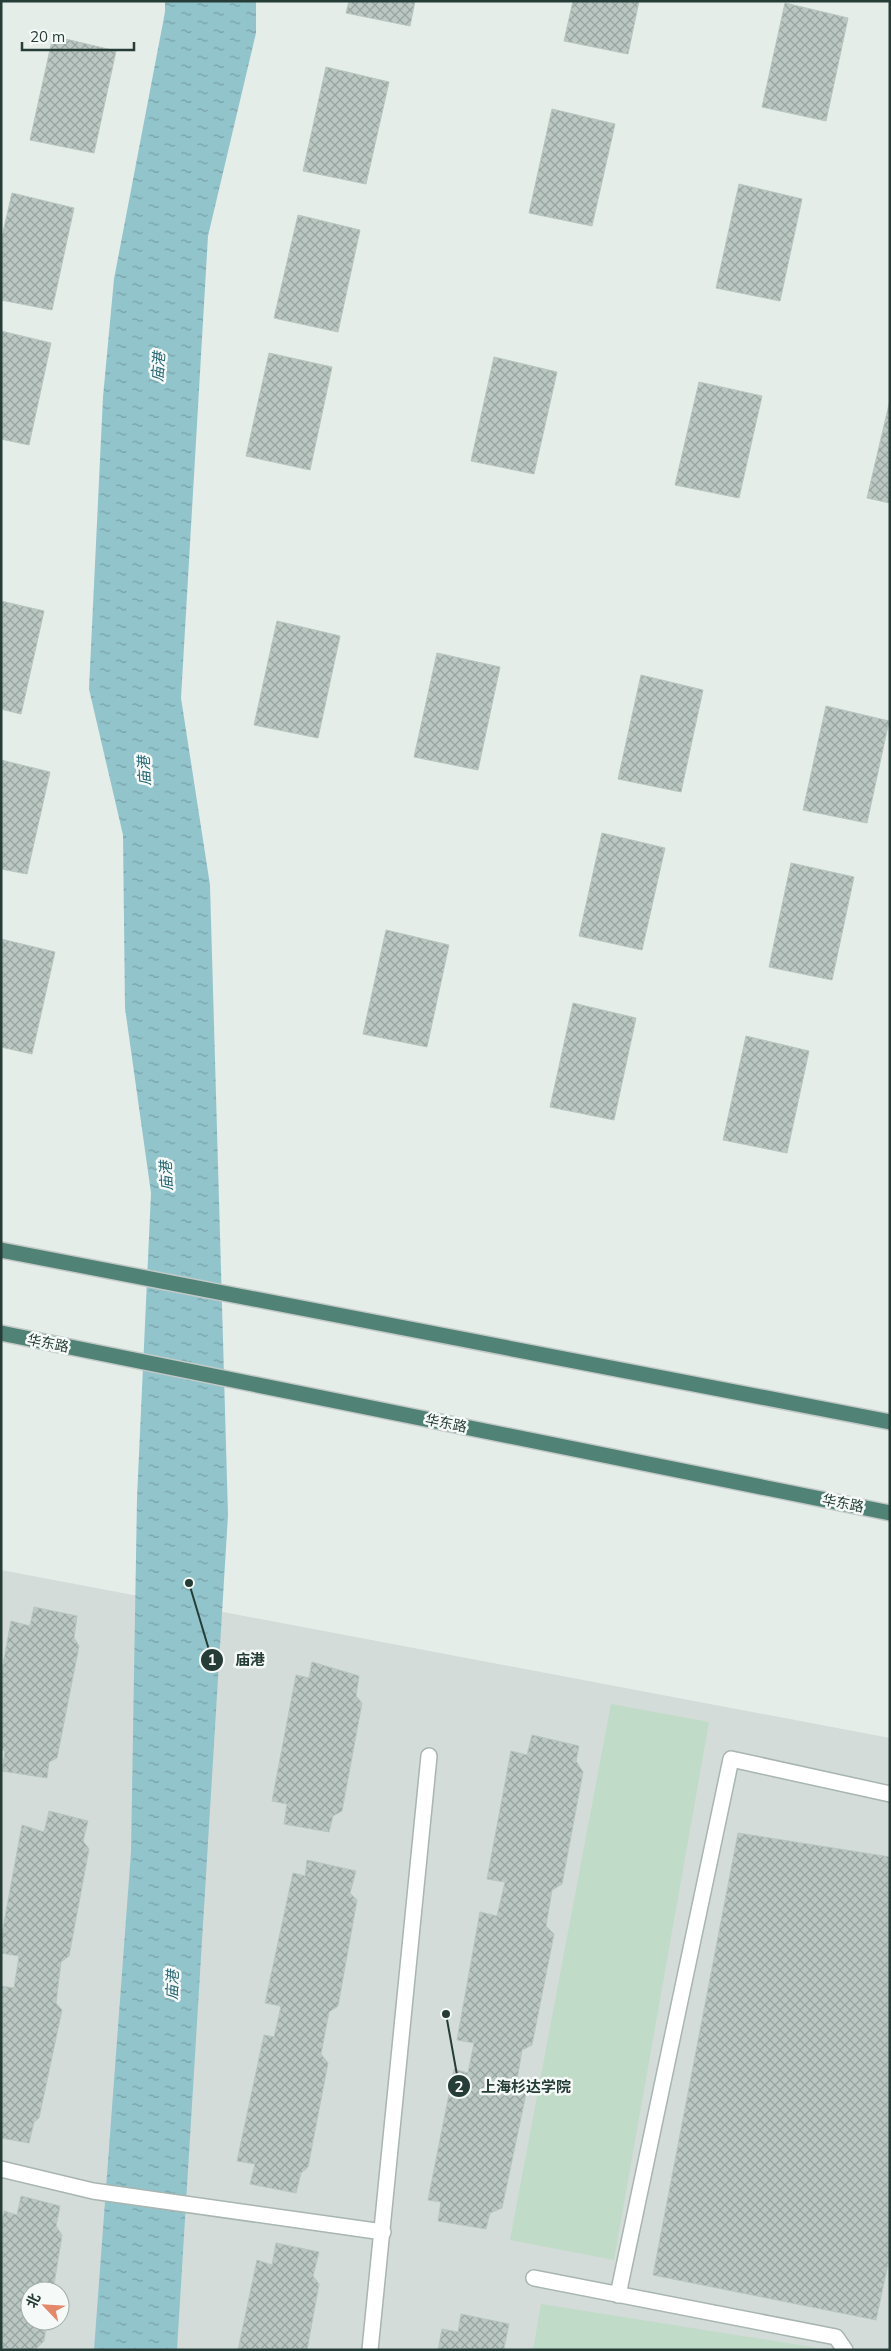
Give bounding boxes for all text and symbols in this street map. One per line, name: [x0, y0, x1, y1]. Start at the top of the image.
scale bar: [22, 20, 135, 52]
text: 20 m: [30, 27, 65, 46]
water label: 庙港: [147, 349, 169, 383]
water label: 庙港: [134, 754, 154, 786]
water label: 庙港: [156, 1159, 176, 1191]
street label: 华东路: [26, 1330, 70, 1356]
street label: 华东路: [424, 1410, 468, 1436]
street label: 华东路: [821, 1490, 865, 1516]
callout: 庙港: [200, 1645, 275, 1675]
text: 1: [207, 1650, 217, 1669]
text: 庙港: [235, 1650, 265, 1669]
water label: 庙港: [162, 1968, 182, 2000]
callout: 上海杉达学院: [446, 2071, 581, 2101]
text: 2: [454, 2077, 464, 2096]
text: 上海杉达学院: [481, 2077, 571, 2096]
north arrow: [20, 2281, 70, 2331]
text: 北: [22, 2290, 44, 2311]

